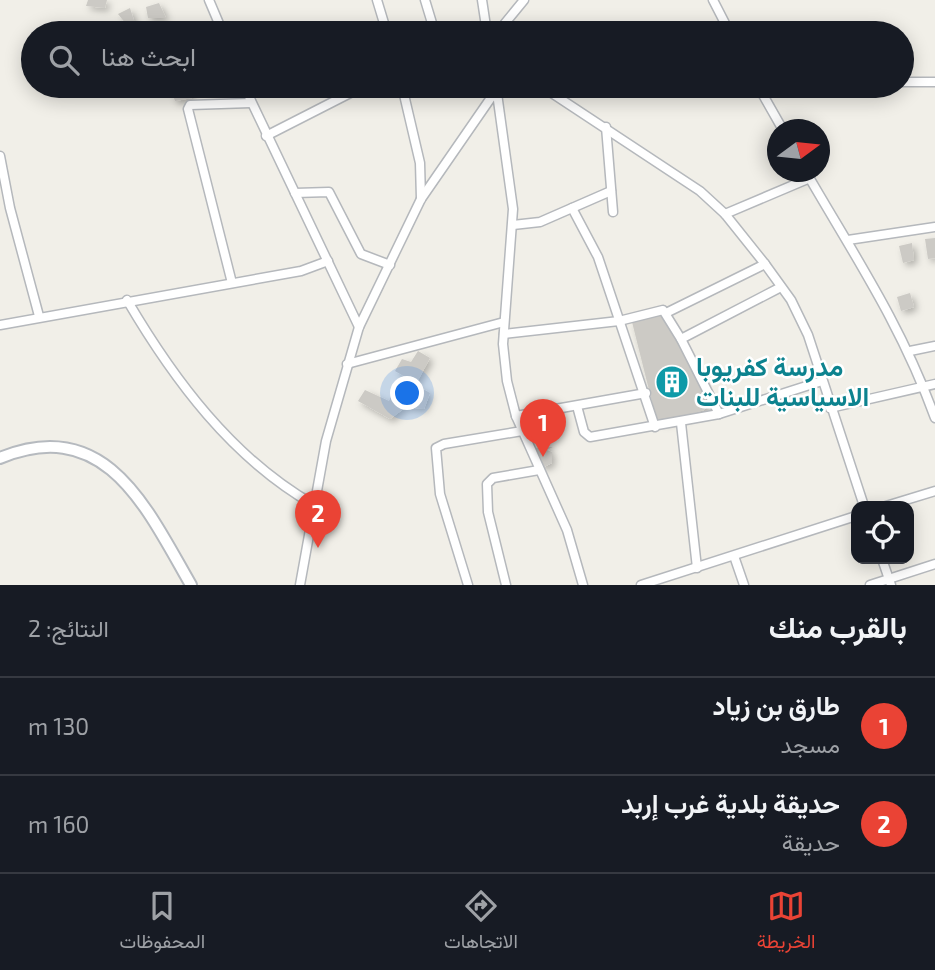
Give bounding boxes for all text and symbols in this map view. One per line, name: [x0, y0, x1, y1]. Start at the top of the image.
search box: [21, 21, 914, 98]
text: ابحث هنا: [101, 40, 196, 71]
icon: search: [45, 41, 83, 79]
north arrow: [767, 119, 830, 182]
place label: مدرسة كفريوبا الاسياسية للبنات: [696, 350, 869, 412]
building icon: مدرسة كفريوبا الاسياسية للبنات: [653, 363, 691, 401]
your location: [390, 376, 424, 410]
pin: 1: [520, 399, 566, 457]
pin: 2: [295, 490, 341, 548]
map controls: [851, 501, 914, 564]
button: locate: [851, 501, 914, 564]
text: بالقرب منك: [769, 608, 907, 644]
text: النتائج: 2: [28, 614, 109, 642]
text: طارق بن زياد: [712, 689, 840, 720]
text: 130 m: [28, 712, 89, 740]
text: 1: [879, 712, 889, 740]
text: مسجد: [780, 730, 840, 758]
text: حديقة بلدية غرب إربد: [621, 787, 840, 818]
text: 160 m: [28, 810, 89, 838]
text: 2: [877, 810, 891, 838]
text: حديقة: [782, 828, 840, 856]
tab: المحفوظات: [120, 887, 205, 958]
tab: الاتجاهات: [444, 887, 518, 958]
tab: الخريطة: [757, 887, 816, 958]

